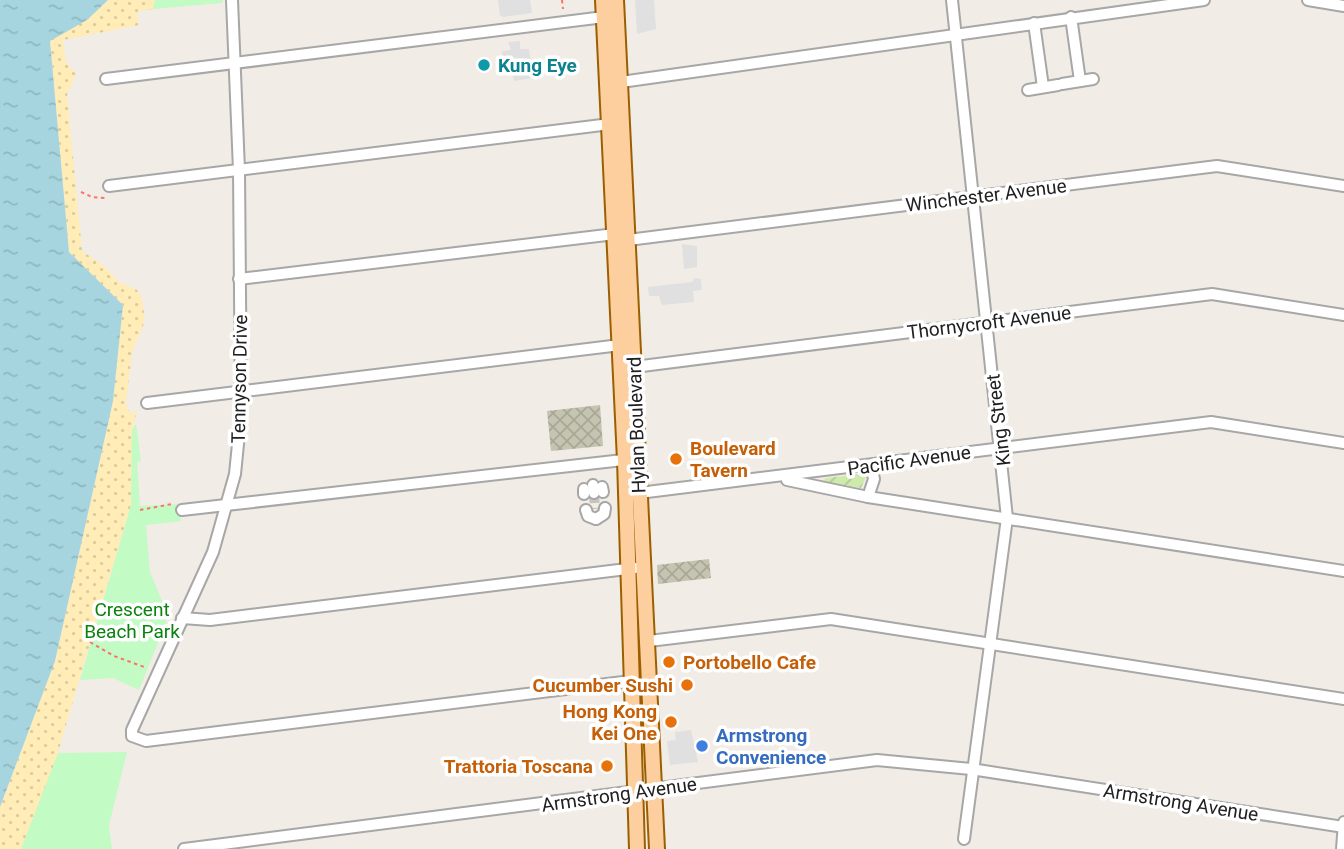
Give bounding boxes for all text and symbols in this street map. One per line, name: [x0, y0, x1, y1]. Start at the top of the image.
place label: Kung Eye: [498, 54, 577, 77]
marker: Kung Eye: [476, 57, 492, 73]
street label: Winchester Avenue: [904, 174, 1068, 217]
street label: Thornycroft Avenue: [906, 301, 1072, 344]
street label: Tennyson Drive: [227, 314, 252, 444]
street label: Hylan Boulevard: [623, 356, 650, 494]
street label: King Street: [981, 373, 1016, 467]
place label: Boulevard Tavern: [690, 437, 776, 482]
street label: Pacific Avenue: [846, 440, 972, 481]
marker: Boulevard Tavern: [668, 451, 684, 467]
park label: Crescent Beach Park: [84, 598, 180, 643]
place label: Portobello Cafe: [683, 651, 816, 674]
marker: Portobello Cafe: [661, 654, 677, 670]
place label: Cucumber Sushi: [533, 674, 673, 697]
marker: Cucumber Sushi: [679, 677, 695, 693]
place label: Hong Kong Kei One: [563, 700, 657, 745]
marker: Hong Kong Kei One: [663, 714, 679, 730]
place label: Armstrong Convenience: [716, 724, 826, 769]
marker: Armstrong Convenience: [694, 738, 710, 754]
place label: Trattoria Toscana: [444, 755, 593, 778]
marker: Trattoria Toscana: [599, 758, 615, 774]
street label: Armstrong Avenue: [540, 772, 698, 817]
street label: Armstrong Avenue: [1102, 779, 1260, 826]

